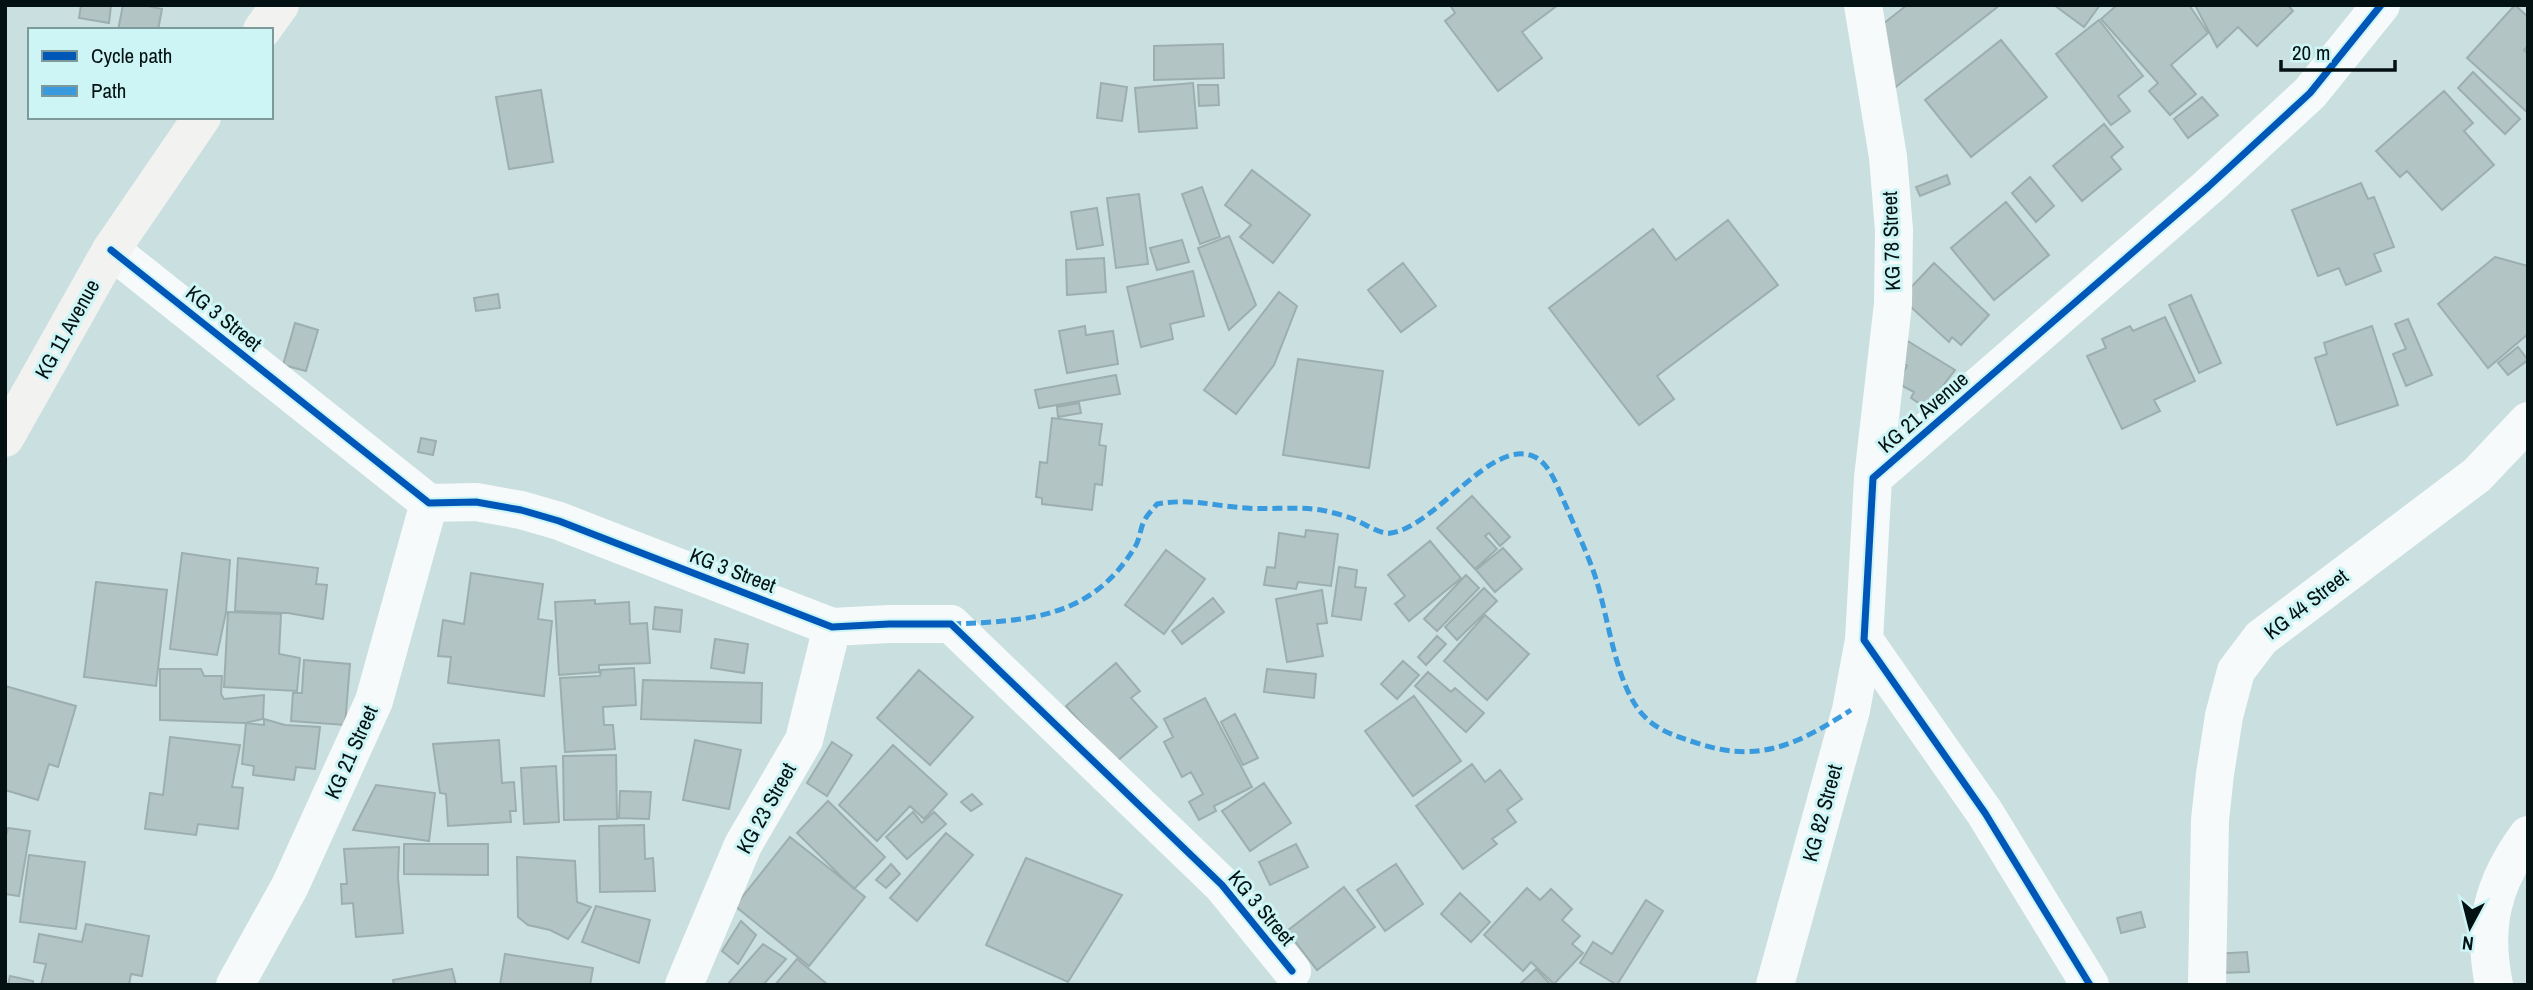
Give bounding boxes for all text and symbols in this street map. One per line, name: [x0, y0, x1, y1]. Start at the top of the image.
legend: [28, 28, 273, 119]
scale bar: [2281, 28, 2395, 72]
text: 20 m: [2292, 38, 2330, 67]
text: Cycle path: [91, 41, 172, 70]
text: Path: [91, 76, 126, 105]
street label: KG 78 Street: [1875, 191, 1907, 291]
street label: KG 11 Avenue: [28, 274, 106, 384]
street label: KG 3 Street: [180, 278, 268, 358]
street label: KG 21 Avenue: [1872, 365, 1974, 459]
street label: KG 3 Street: [686, 540, 780, 600]
street label: KG 44 Street: [2258, 562, 2354, 646]
street label: KG 21 Street: [318, 700, 385, 803]
street label: KG 23 Street: [729, 757, 803, 859]
street label: KG 82 Street: [1795, 761, 1849, 865]
street label: KG 3 Street: [1222, 864, 1302, 952]
north arrow: [2435, 892, 2505, 962]
text: N: [2461, 930, 2475, 957]

